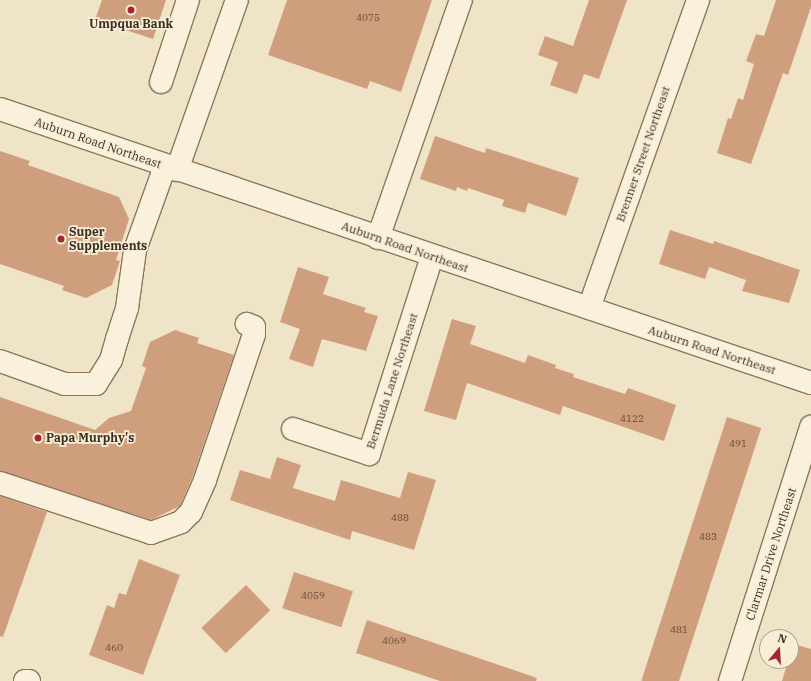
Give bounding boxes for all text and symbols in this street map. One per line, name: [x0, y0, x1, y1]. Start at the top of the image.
marker: Umpqua Bank: [126, 5, 136, 15]
house number: 4075: [356, 12, 380, 24]
place label: Umpqua Bank: [89, 17, 173, 31]
street label: Brenner Street Northeast: [613, 84, 673, 224]
street label: Auburn Road Northeast: [33, 114, 163, 172]
street label: Auburn Road Northeast: [340, 218, 470, 276]
place label: Super Supplements: [69, 225, 147, 253]
marker: Super Supplements: [56, 234, 66, 244]
street label: Bermuda Lane Northeast: [363, 311, 421, 451]
street label: Auburn Road Northeast: [646, 323, 778, 377]
house number: 4122: [620, 413, 644, 425]
place label: Papa Murphy's: [46, 431, 134, 445]
marker: Papa Murphy's: [33, 433, 43, 443]
house number: 491: [729, 438, 747, 450]
street label: Clarmar Drive Northeast: [743, 486, 799, 622]
house number: 488: [391, 512, 409, 524]
house number: 483: [699, 531, 717, 543]
house number: 4059: [301, 590, 325, 602]
house number: 481: [670, 624, 688, 636]
north arrow: [759, 629, 799, 669]
text: N: [776, 631, 789, 647]
house number: 4069: [382, 635, 406, 647]
house number: 460: [105, 642, 123, 654]

